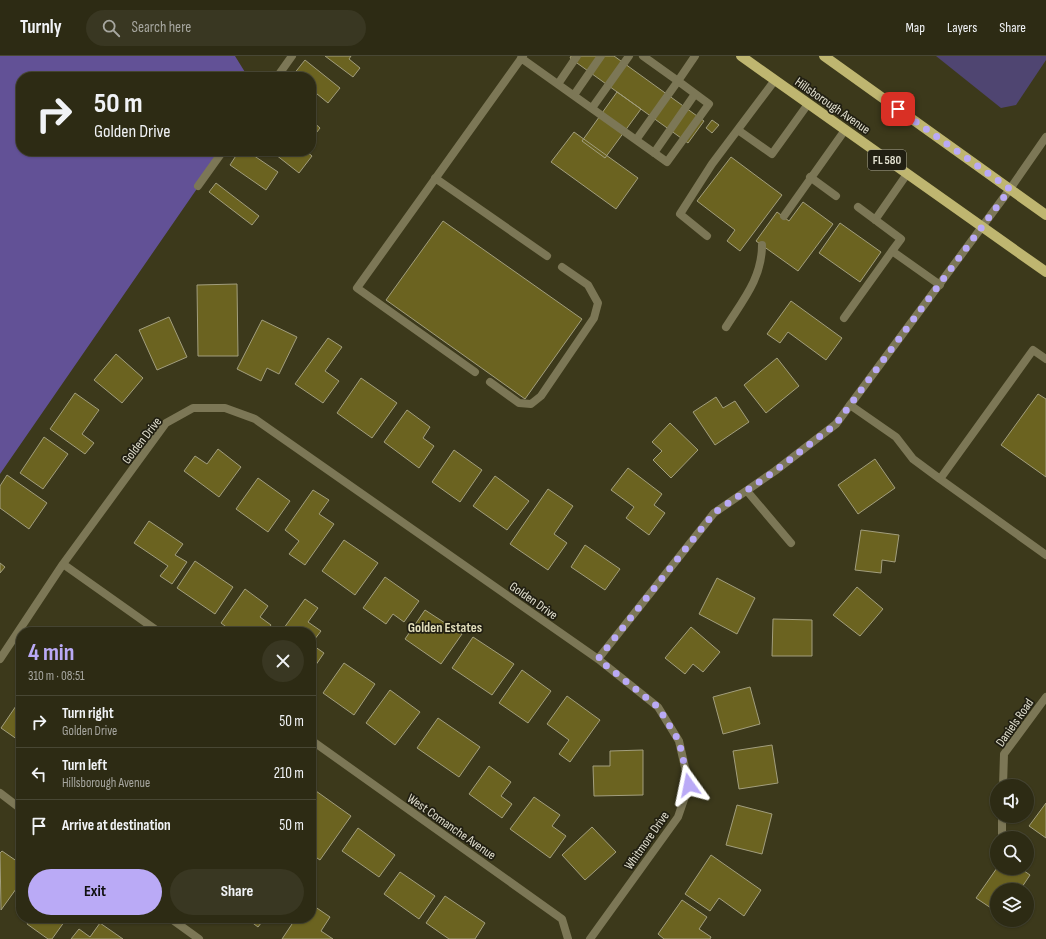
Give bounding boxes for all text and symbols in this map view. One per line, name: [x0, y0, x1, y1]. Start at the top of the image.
search box: [86, 10, 366, 46]
text: Turnly: [20, 16, 62, 39]
icon: search: [100, 17, 122, 39]
text: Search here: [132, 18, 191, 37]
text: Map: [905, 19, 925, 36]
text: Layers: [947, 19, 977, 36]
text: Share: [999, 19, 1026, 36]
street label: Hillsborough Avenue: [792, 74, 873, 138]
text: 50 m: [94, 87, 143, 120]
icon: right: [28, 88, 80, 140]
pin: [881, 92, 915, 126]
icon: arrive: [887, 98, 909, 120]
text: Golden Drive: [94, 121, 171, 142]
road number: FL 580: [868, 150, 906, 170]
street label: Golden Drive: [118, 414, 165, 467]
street label: Golden Drive: [506, 578, 561, 623]
district label: Golden Estates: [408, 619, 482, 636]
text: 4 min: [28, 638, 74, 667]
button: close: [262, 640, 304, 682]
text: 310 m · 08:51: [28, 668, 85, 684]
street label: Daniels Road: [992, 695, 1037, 750]
text: Turn right: [62, 704, 114, 723]
icon: right: [28, 711, 50, 733]
text: 50 m: [279, 712, 304, 731]
text: Golden Drive: [62, 723, 117, 739]
text: Turn left: [62, 756, 107, 775]
icon: left: [28, 763, 50, 785]
text: 210 m: [274, 764, 304, 783]
position arrow: [668, 764, 710, 806]
text: Hillsborough Avenue: [62, 775, 150, 791]
map controls: [990, 779, 1034, 927]
button: sound: [990, 779, 1034, 823]
street label: West Comanche Avenue: [404, 790, 499, 863]
street label: Whitmore Drive: [621, 808, 673, 873]
icon: arrive: [28, 815, 50, 837]
text: Arrive at destination: [62, 816, 171, 835]
text: 50 m: [279, 816, 304, 835]
button: search: [990, 831, 1034, 875]
button: Exit: [28, 869, 162, 915]
button: Share: [170, 869, 304, 915]
button: layers: [990, 883, 1034, 927]

